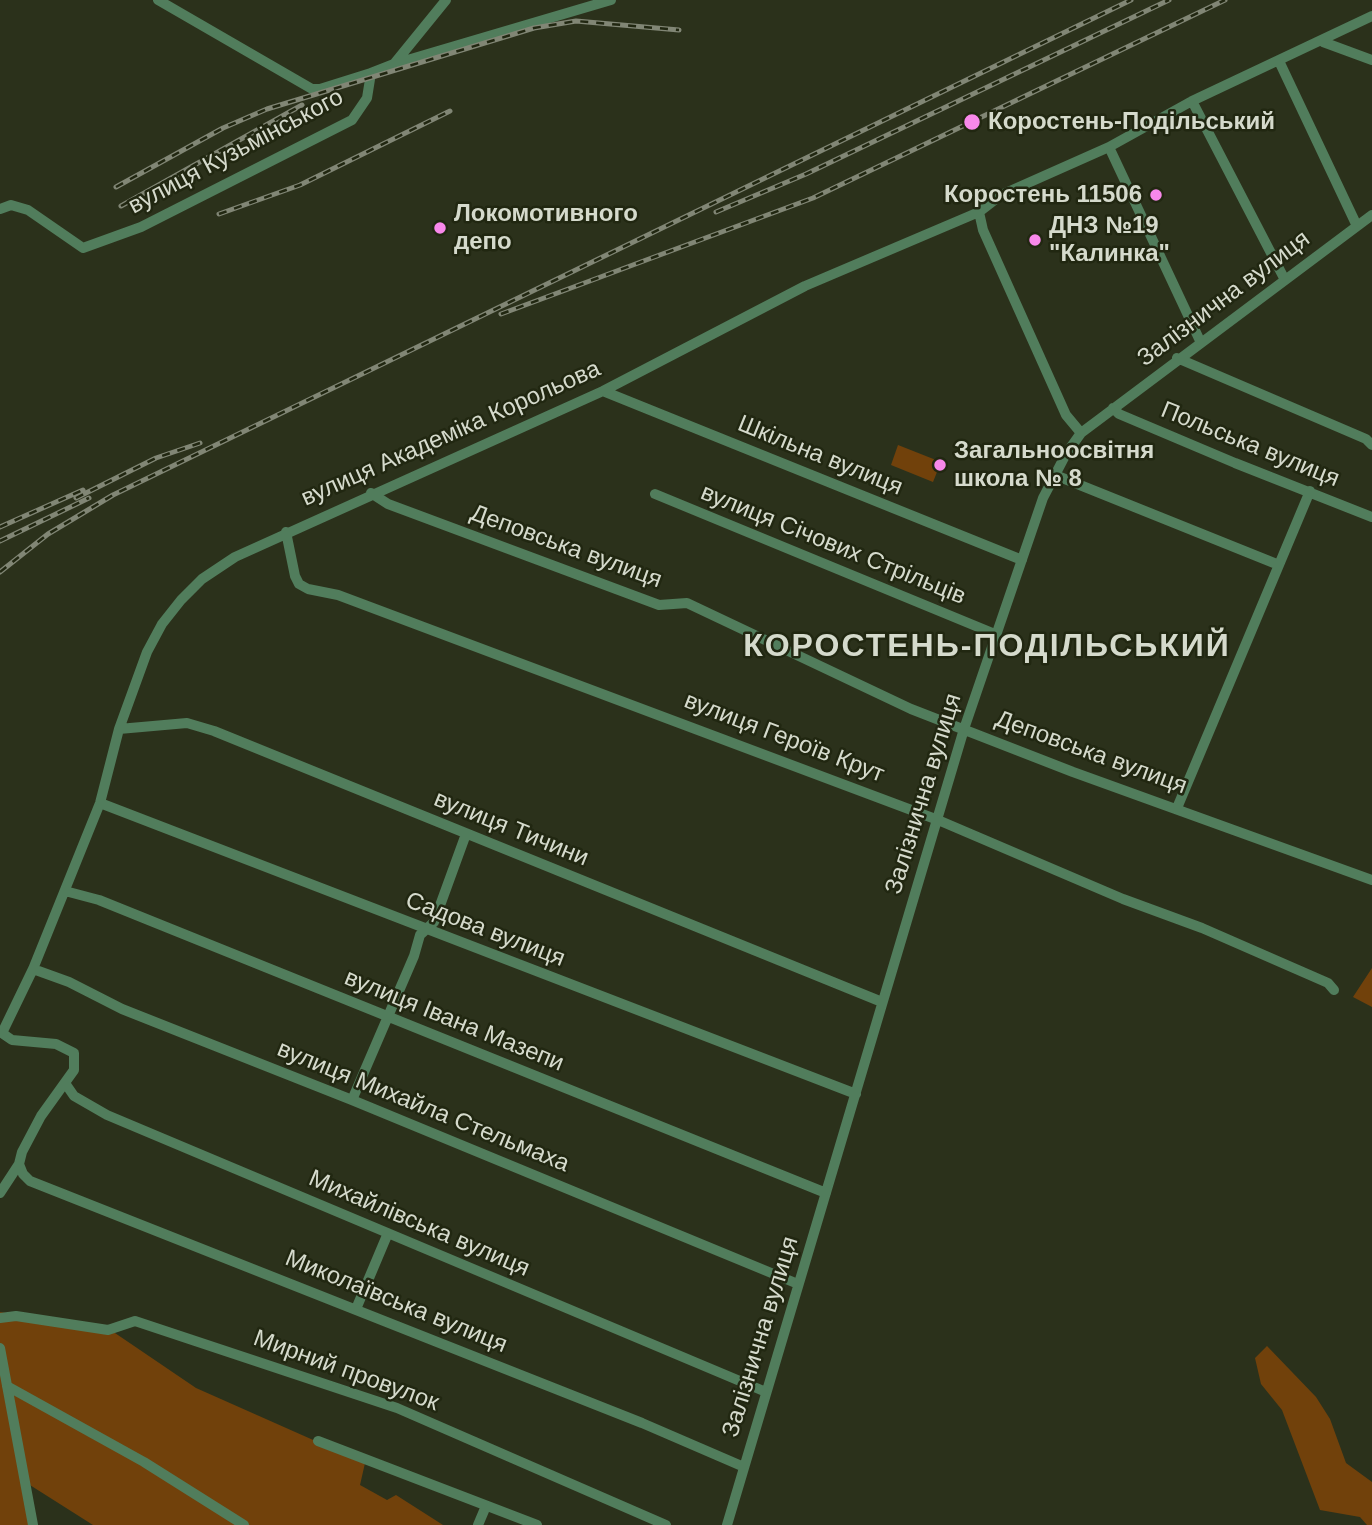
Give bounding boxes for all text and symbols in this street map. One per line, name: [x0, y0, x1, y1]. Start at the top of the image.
street label: вулиця Кузьмінського: [124, 83, 348, 221]
place label: Коростень-Подільський: [988, 108, 1275, 136]
marker: Коростень-Подільський: [962, 112, 982, 132]
place label: Коростень 11506: [944, 181, 1142, 209]
marker: Коростень 11506: [1148, 187, 1164, 203]
place label: Локомотивного депо: [454, 200, 638, 256]
place label: ДНЗ №19 "Калинка": [1049, 212, 1170, 268]
marker: Локомотивного депо: [432, 220, 448, 236]
street label: Залізнична вулиця: [1132, 225, 1316, 373]
marker: ДНЗ №19 "Калинка": [1027, 232, 1043, 248]
street label: вулиця Академіка Корольова: [297, 355, 605, 513]
street label: Польська вулиця: [1157, 396, 1343, 494]
street label: Шкільна вулиця: [733, 410, 907, 502]
place label: Загальноосвітня школа № 8: [954, 437, 1154, 493]
marker: Загальноосвітня школа № 8: [932, 457, 948, 473]
street label: вулиця Січових Стрільців: [696, 479, 970, 611]
street label: Деповська вулиця: [466, 499, 666, 595]
district label: КОРОСТЕНЬ-ПОДІЛЬСЬКИЙ: [746, 628, 1228, 666]
street label: вулиця Героїв Крут: [680, 687, 888, 789]
street label: Залізнична вулиця: [880, 690, 968, 898]
street label: Деповська вулиця: [991, 705, 1191, 801]
street label: вулиця Тичини: [430, 785, 592, 873]
street label: Садова вулиця: [401, 886, 569, 974]
street label: вулиця Івана Мазепи: [340, 964, 568, 1078]
street label: вулиця Михайла Стельмаха: [273, 1035, 573, 1179]
street label: Михайлівська вулиця: [304, 1164, 534, 1284]
street label: Залізнична вулиця: [717, 1233, 805, 1441]
street label: Миколаївська вулиця: [281, 1244, 511, 1360]
street label: Мирний провулок: [249, 1324, 443, 1418]

